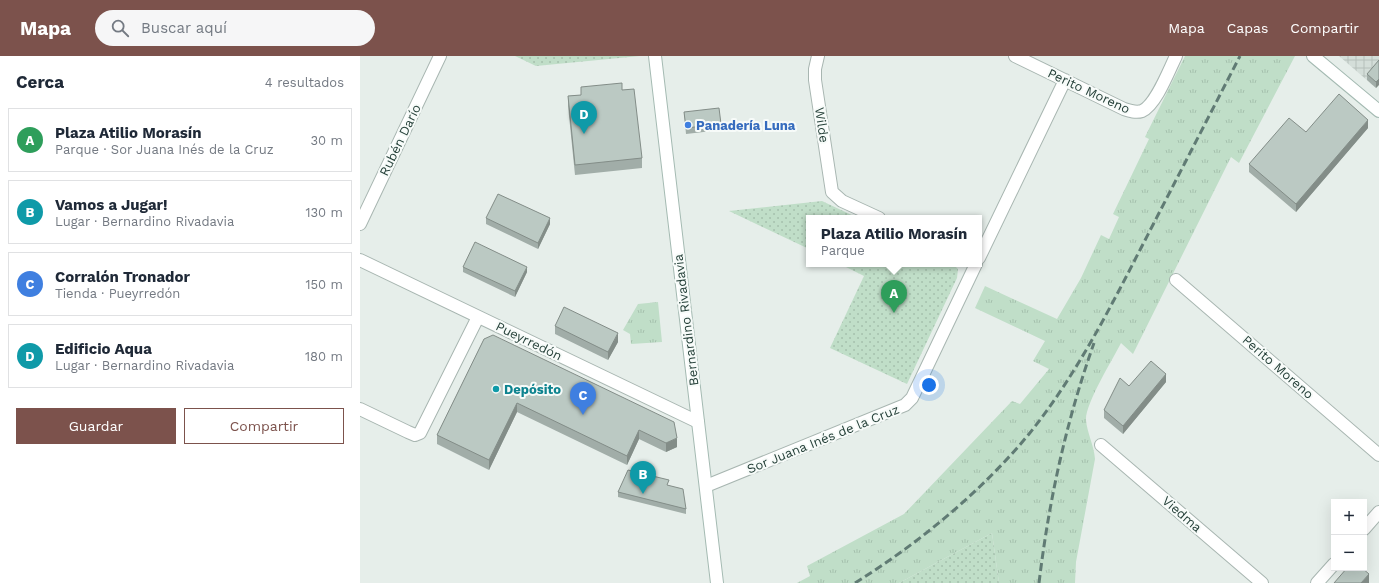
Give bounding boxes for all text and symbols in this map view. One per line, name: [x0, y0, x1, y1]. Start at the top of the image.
search box: [95, 10, 375, 46]
text: Mapa: [20, 17, 71, 40]
icon: search: [109, 17, 131, 39]
text: Buscar aquí: [141, 19, 227, 37]
text: Mapa: [1168, 20, 1205, 36]
text: Capas: [1227, 20, 1268, 36]
text: Compartir: [1290, 20, 1359, 36]
street label: Perito Moreno: [1045, 65, 1133, 117]
text: Cerca: [16, 72, 64, 92]
text: 4 resultados: [265, 75, 344, 90]
pin: D: [571, 101, 597, 134]
street label: Rubén Darío: [376, 102, 424, 178]
street label: Wilde: [812, 106, 832, 144]
place label: Panadería Luna: [696, 118, 796, 133]
marker: Panadería Luna: [683, 120, 693, 130]
text: Plaza Atilio Morasín: [55, 124, 202, 142]
text: A: [26, 133, 34, 148]
text: 30 m: [311, 133, 343, 148]
text: Parque · Sor Juana Inés de la Cruz: [55, 142, 274, 157]
text: Vamos a Jugar!: [55, 196, 168, 214]
text: B: [26, 205, 34, 220]
text: 130 m: [305, 205, 343, 220]
text: Lugar · Bernardino Rivadavia: [55, 214, 234, 229]
popup: [806, 215, 982, 267]
text: Plaza Atilio Morasín: [821, 225, 967, 243]
text: Parque: [821, 243, 865, 258]
street label: Bernardino Rivadavia: [670, 253, 702, 387]
text: Corralón Tronador: [55, 268, 190, 286]
text: C: [26, 277, 34, 292]
text: 150 m: [305, 277, 343, 292]
pin: A: [881, 280, 907, 313]
text: Tienda · Pueyrredón: [55, 286, 180, 301]
street label: Pueyrredón: [493, 319, 565, 363]
street label: Perito Moreno: [1239, 332, 1317, 402]
text: Edificio Aqua: [55, 340, 152, 358]
text: D: [25, 349, 35, 364]
text: 180 m: [305, 349, 343, 364]
text: Lugar · Bernardino Rivadavia: [55, 358, 234, 373]
your location: [919, 375, 939, 395]
place label: Depósito: [504, 382, 561, 397]
pin: C: [570, 382, 596, 415]
marker: Depósito: [491, 384, 501, 394]
street label: Sor Juana Inés de la Cruz: [745, 402, 901, 476]
button: Guardar: [16, 408, 176, 444]
button: Compartir: [184, 408, 344, 444]
pin: B: [630, 461, 656, 494]
street label: Viedma: [1159, 493, 1205, 536]
map controls: [1331, 499, 1367, 571]
button: +: [1331, 499, 1367, 535]
button: −: [1331, 535, 1367, 571]

